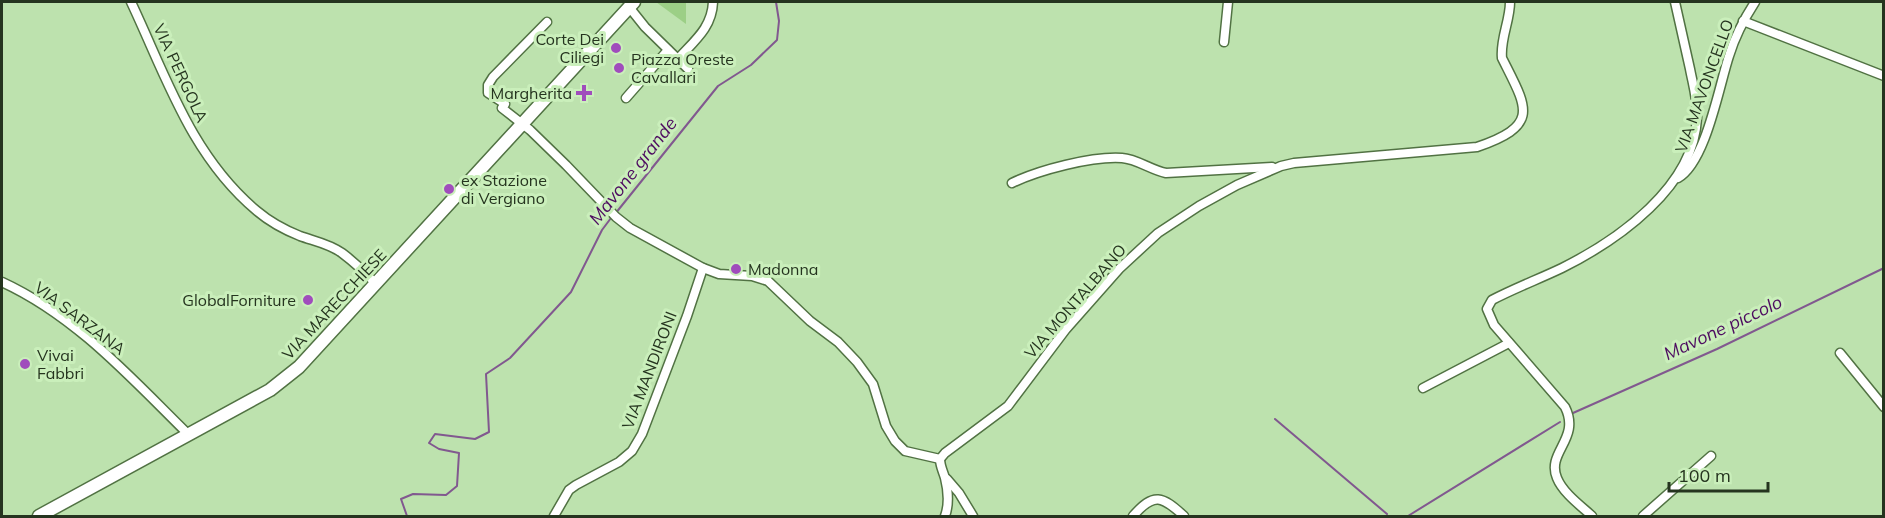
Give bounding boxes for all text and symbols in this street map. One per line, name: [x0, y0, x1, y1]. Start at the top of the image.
street label: VIA MAVONCELLO: [1671, 17, 1737, 155]
street label: VIA PERGOLA: [149, 21, 213, 126]
place label: Corte Dei Ciliegi: [535, 29, 604, 67]
marker: Corte Dei Ciliegi: [609, 41, 623, 55]
place label: Piazza Oreste Cavallari: [631, 49, 734, 87]
marker: Piazza Oreste Cavallari: [612, 61, 626, 75]
place label: Margherita: [490, 83, 572, 103]
marker: Margherita: [577, 86, 591, 100]
water label: Mavone grande: [583, 112, 682, 229]
place label: ex Stazione di Vergiano: [461, 170, 547, 208]
marker: ex Stazione di Vergiano: [442, 182, 456, 196]
street label: VIA MONTALBANO: [1020, 240, 1130, 362]
street label: VIA MARECCHIESE: [278, 245, 390, 363]
place label: Madonna: [748, 259, 818, 279]
marker: Madonna: [729, 262, 743, 276]
street label: VIA SARZANA: [31, 277, 130, 359]
place label: GlobalForniture: [182, 290, 296, 310]
water label: Mavone piccolo: [1660, 290, 1786, 365]
marker: GlobalForniture: [301, 293, 315, 307]
street label: VIA MANDIRONI: [617, 308, 681, 432]
place label: Vivai Fabbri: [37, 345, 84, 383]
marker: Vivai Fabbri: [18, 357, 32, 371]
scale bar: [1669, 455, 1768, 493]
text: 100 m: [1678, 464, 1731, 487]

